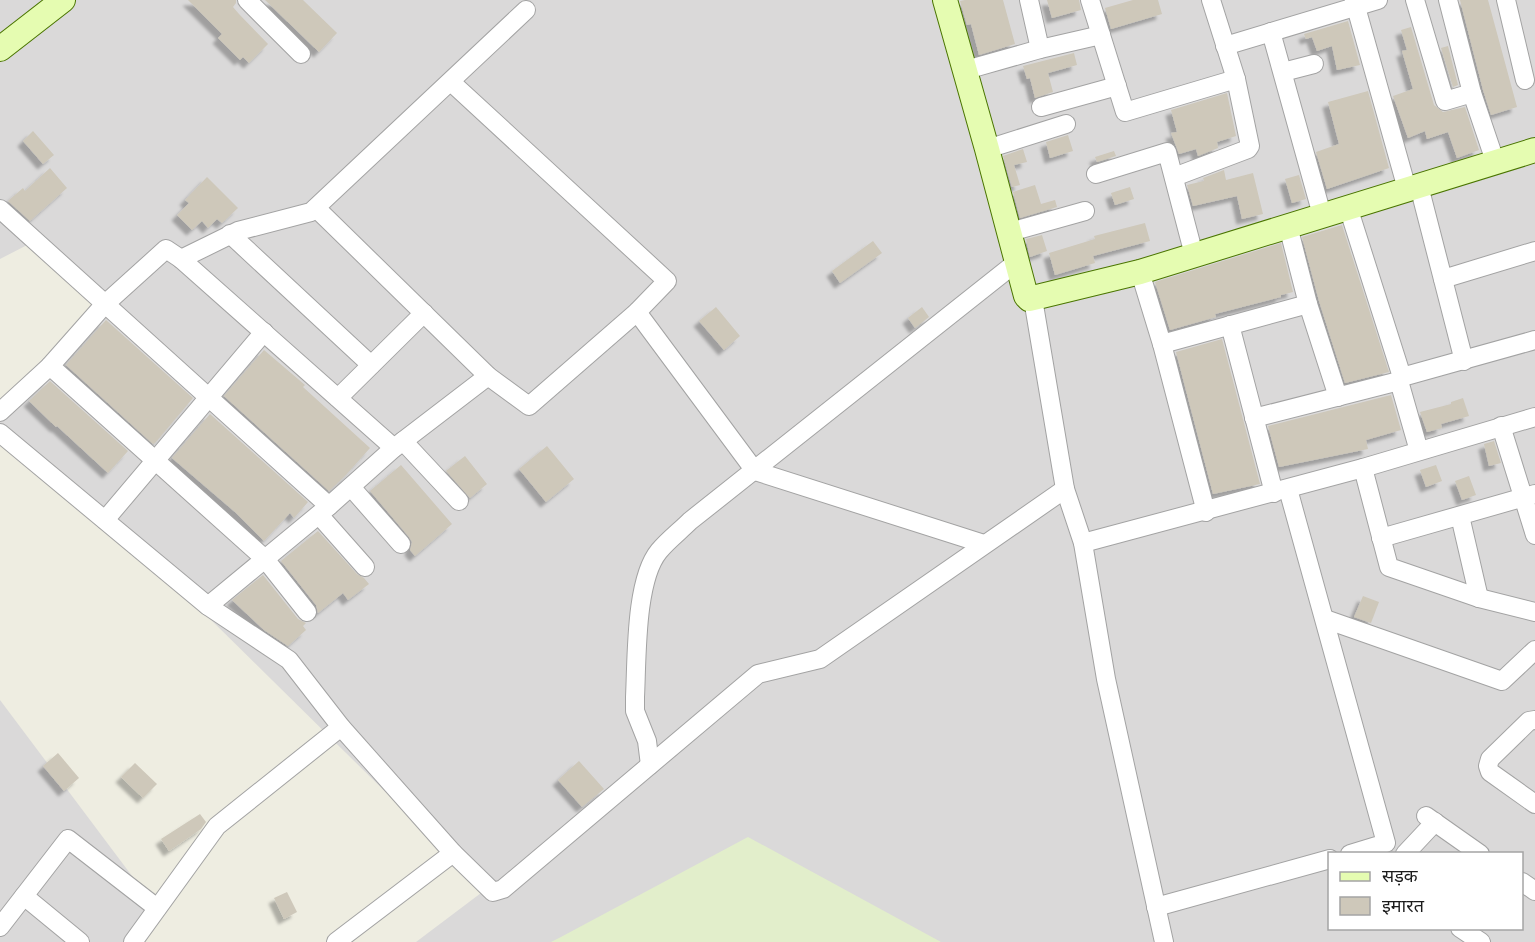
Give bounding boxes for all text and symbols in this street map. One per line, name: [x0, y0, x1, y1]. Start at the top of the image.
legend: [1328, 852, 1523, 930]
text: सड़क: [1382, 862, 1419, 889]
text: इमारत: [1382, 892, 1425, 919]

